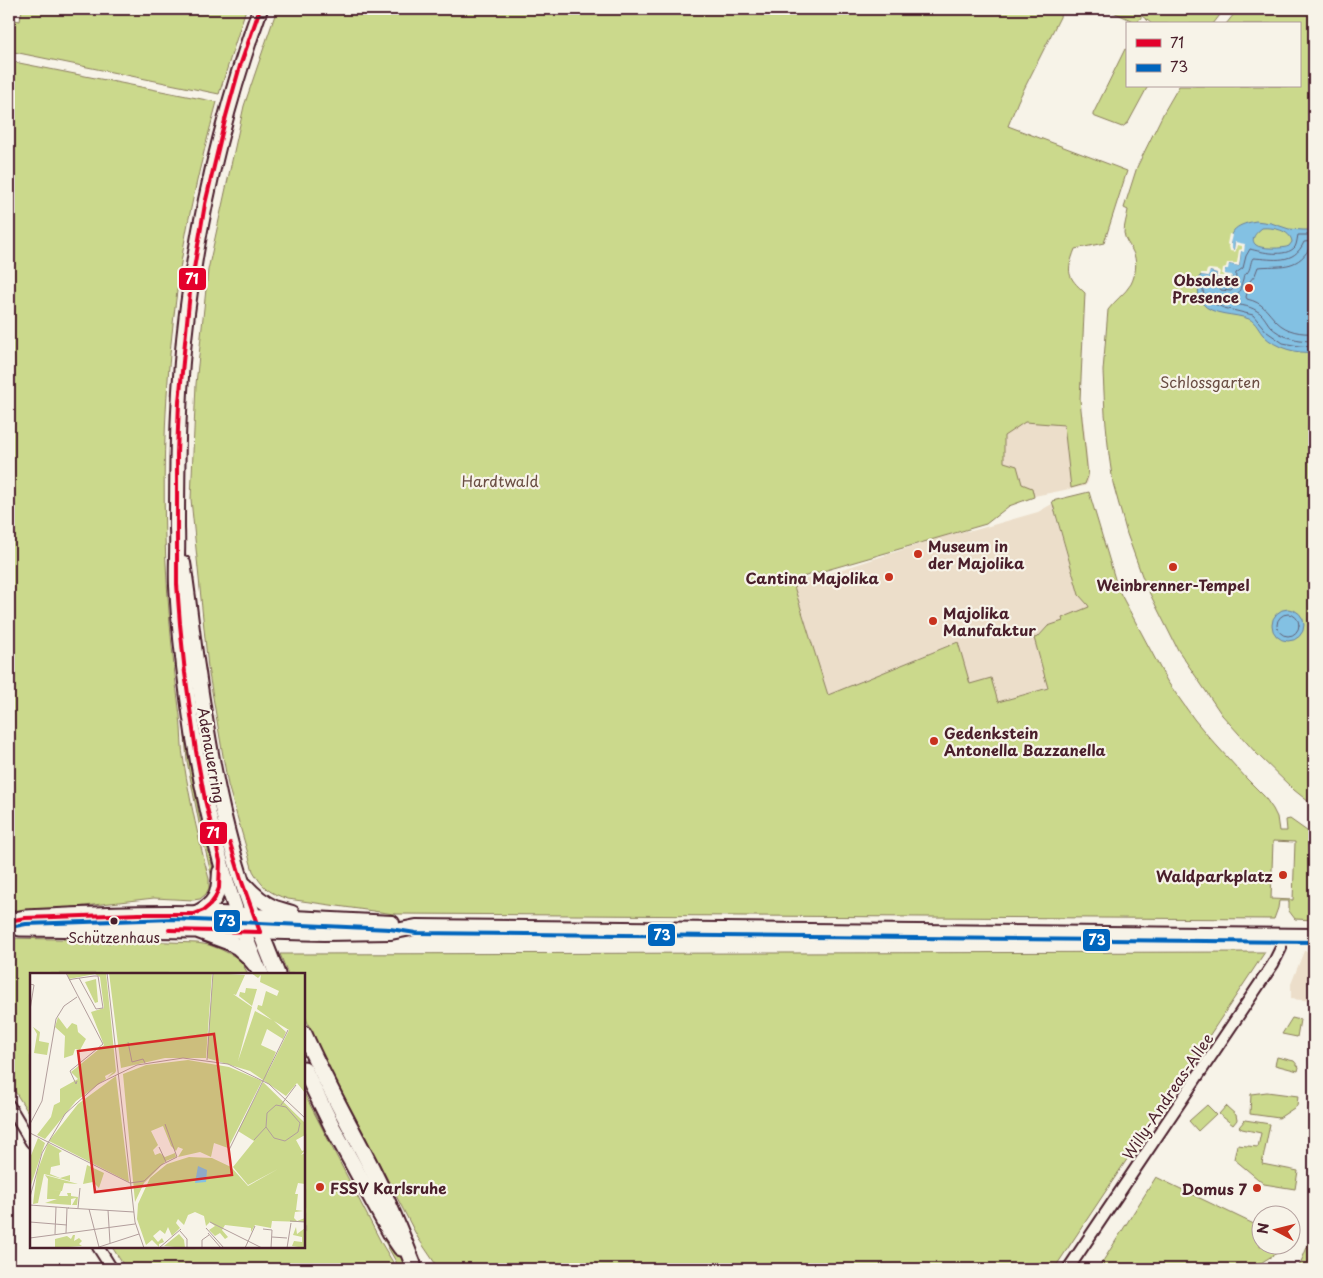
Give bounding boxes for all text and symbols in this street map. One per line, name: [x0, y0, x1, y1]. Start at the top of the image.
legend: [1126, 22, 1300, 88]
text: 71: [1170, 30, 1184, 53]
text: 73: [1170, 54, 1188, 77]
line badge: 71: [178, 267, 207, 291]
text: 71: [185, 268, 199, 289]
place label: Obsolete Presence: [1172, 268, 1239, 308]
marker: Obsolete Presence: [1243, 282, 1255, 294]
park label: Schlossgarten: [1160, 370, 1260, 393]
park label: Hardtwald: [461, 469, 539, 492]
place label: Museum in der Majolika: [928, 534, 1025, 574]
marker: Museum in der Majolika: [912, 548, 924, 560]
marker: Weinbrenner-Tempel: [1167, 561, 1179, 573]
place label: Cantina Majolika: [745, 566, 880, 589]
marker: Cantina Majolika: [883, 571, 895, 583]
place label: Weinbrenner-Tempel: [1097, 573, 1249, 596]
place label: Majolika Manufaktur: [943, 601, 1036, 641]
marker: Majolika Manufaktur: [927, 615, 939, 627]
street label: Adenauerring: [192, 705, 232, 805]
place label: Gedenkstein Antonella Bazzanella: [944, 721, 1106, 761]
marker: Gedenkstein Antonella Bazzanella: [928, 735, 940, 747]
line badge: 71: [199, 821, 228, 845]
text: 71: [206, 822, 220, 843]
place label: Waldparkplatz: [1156, 864, 1273, 887]
marker: Waldparkplatz: [1277, 869, 1289, 881]
line badge: 73: [213, 909, 241, 933]
text: 73: [218, 910, 236, 931]
marker: Schützenhaus: [109, 916, 119, 926]
line badge: 73: [647, 923, 676, 947]
text: 73: [653, 924, 671, 945]
place label: Schützenhaus: [68, 927, 160, 948]
line badge: 73: [1082, 928, 1111, 952]
text: 73: [1088, 929, 1106, 950]
inset map: [30, 973, 305, 1248]
street label: Willy-Andreas-Allee: [1116, 1028, 1218, 1164]
place label: FSSV Karlsruhe: [330, 1176, 447, 1199]
place label: Domus 7: [1182, 1177, 1248, 1200]
marker: FSSV Karlsruhe: [314, 1181, 326, 1193]
marker: Domus 7: [1251, 1182, 1263, 1194]
north arrow: [1250, 1206, 1300, 1256]
text: N: [1252, 1222, 1274, 1235]

